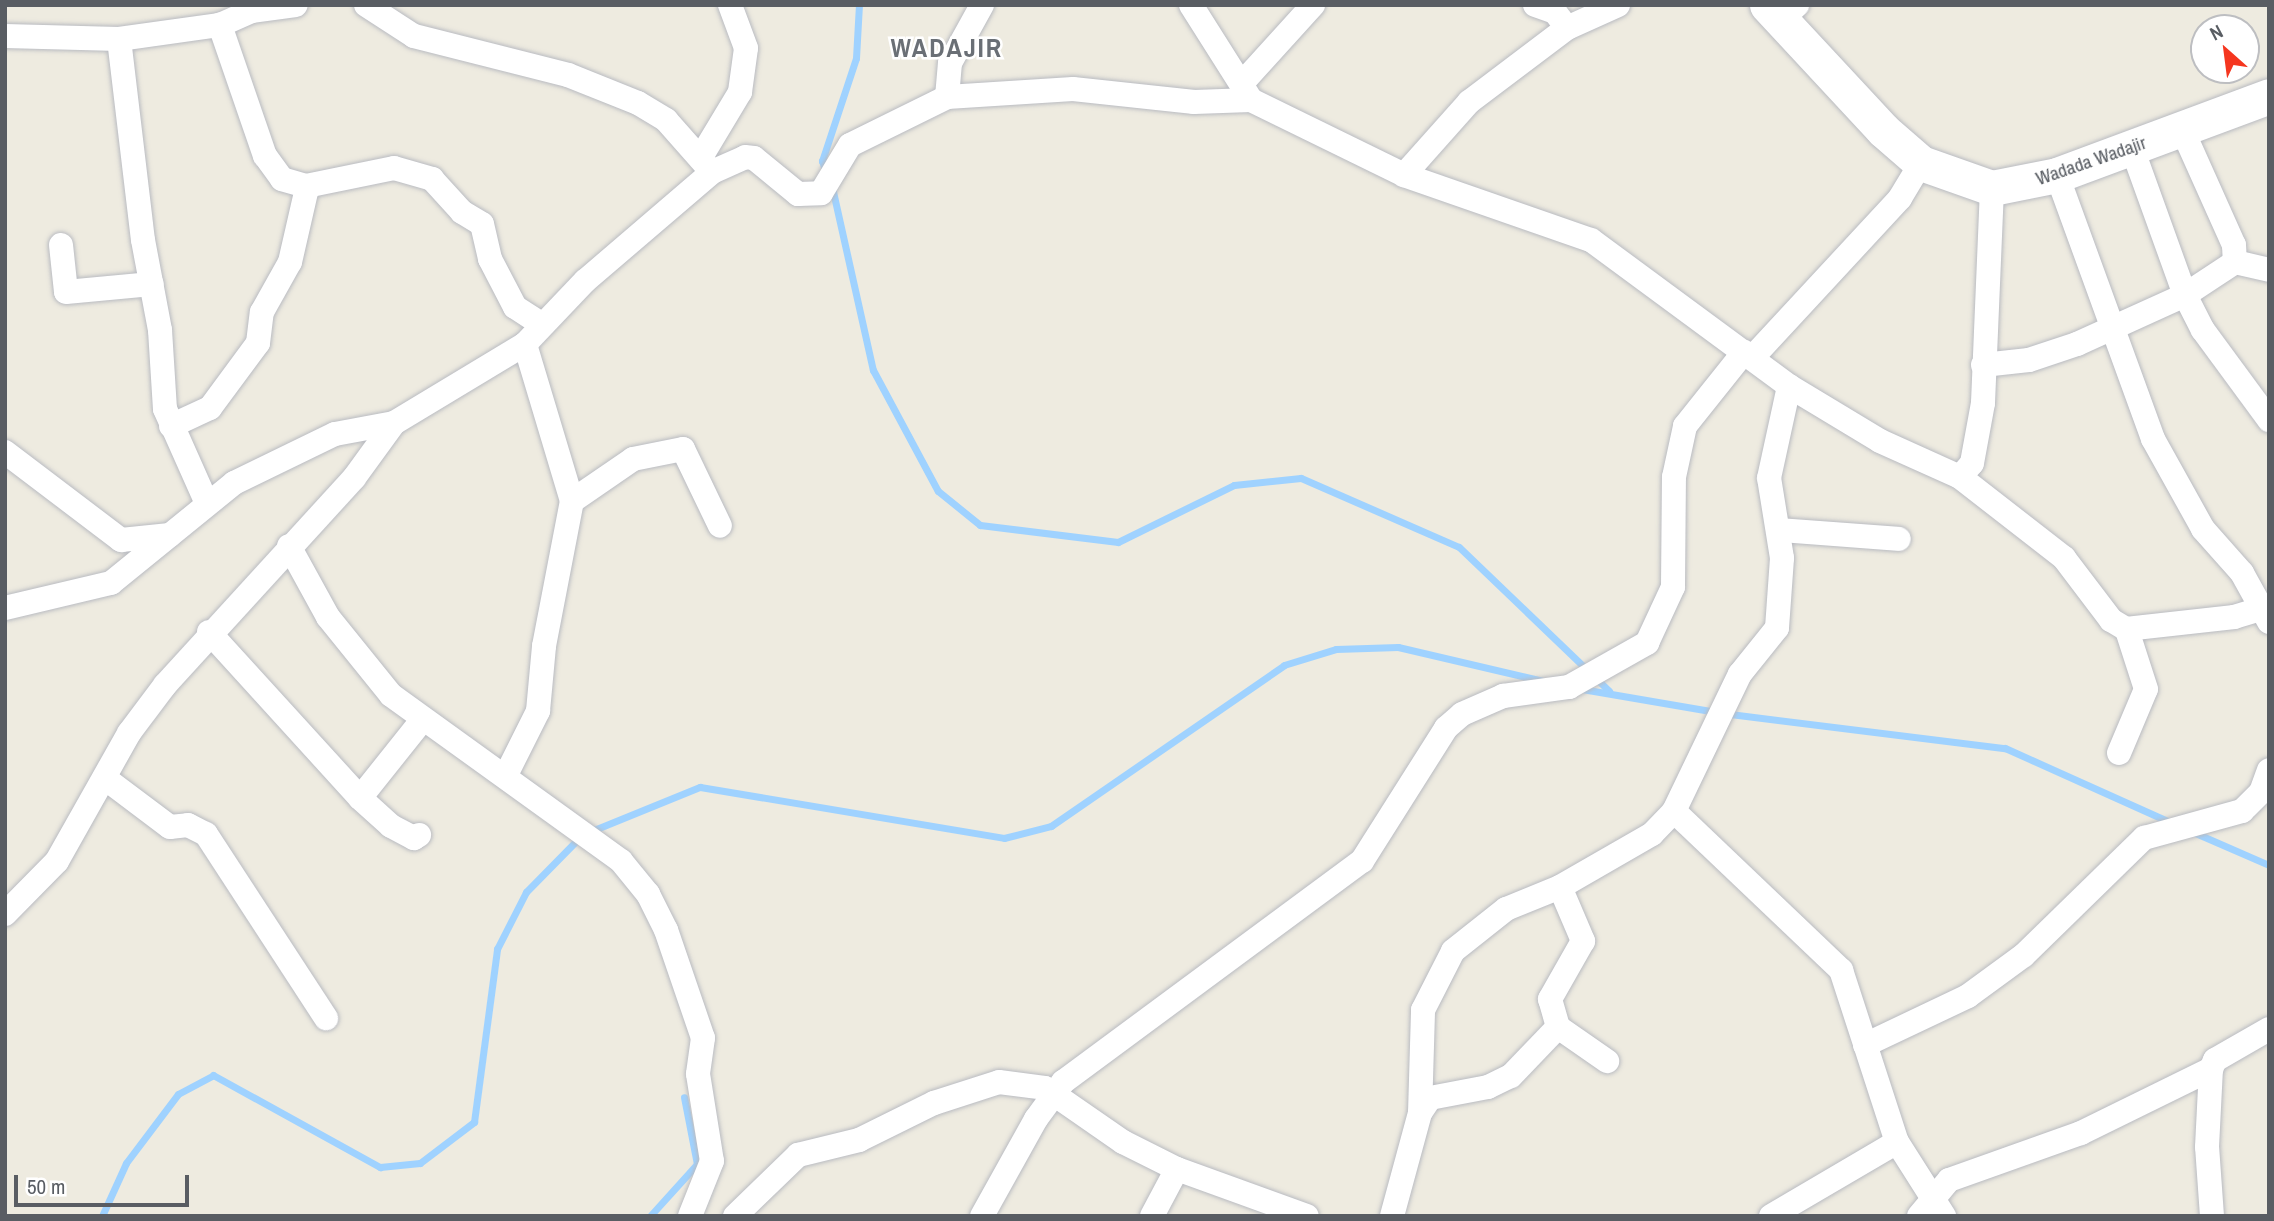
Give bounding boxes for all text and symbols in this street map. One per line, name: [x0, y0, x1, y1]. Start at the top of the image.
north arrow: [2190, 14, 2260, 84]
text: N: [2205, 18, 2227, 46]
district label: WADAJIR: [892, 32, 1002, 64]
street label: Wadada Wadajir: [2033, 132, 2149, 190]
scale bar: [18, 1162, 192, 1206]
text: 50 m: [27, 1172, 65, 1201]

